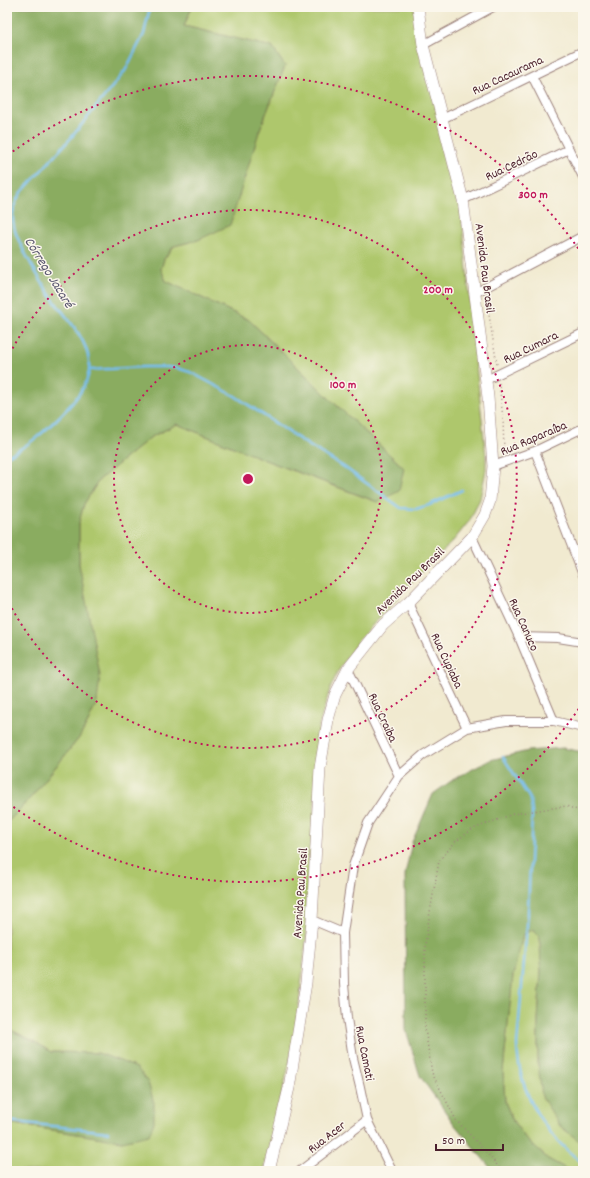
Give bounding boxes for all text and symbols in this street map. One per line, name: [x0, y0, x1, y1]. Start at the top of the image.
street label: Rua Cacaurama: [469, 51, 548, 101]
street label: Rua Cedrão: [483, 145, 542, 187]
text: 300 m: [518, 187, 548, 204]
street label: Avenida Pau Brasil: [469, 222, 498, 314]
water label: Córrego Jacaré: [19, 234, 79, 314]
text: 200 m: [423, 282, 453, 299]
street label: Rua Cumara: [500, 326, 563, 370]
text: 100 m: [330, 377, 356, 394]
street label: Rua Raparaíba: [498, 416, 571, 462]
centre of rings: [241, 472, 255, 486]
street label: Avenida Pau Brasil: [372, 544, 450, 620]
street label: Rua Canuco: [503, 596, 543, 655]
street label: Rua Cupiaba: [425, 630, 467, 693]
street label: Rua Craiba: [362, 690, 402, 747]
street label: Avenida Pau Brasil: [289, 847, 314, 939]
street label: Rua Camati: [349, 1024, 378, 1083]
street label: Rua Acer: [304, 1117, 351, 1159]
scale bar: [436, 1126, 503, 1152]
text: 50 m: [442, 1133, 465, 1150]

